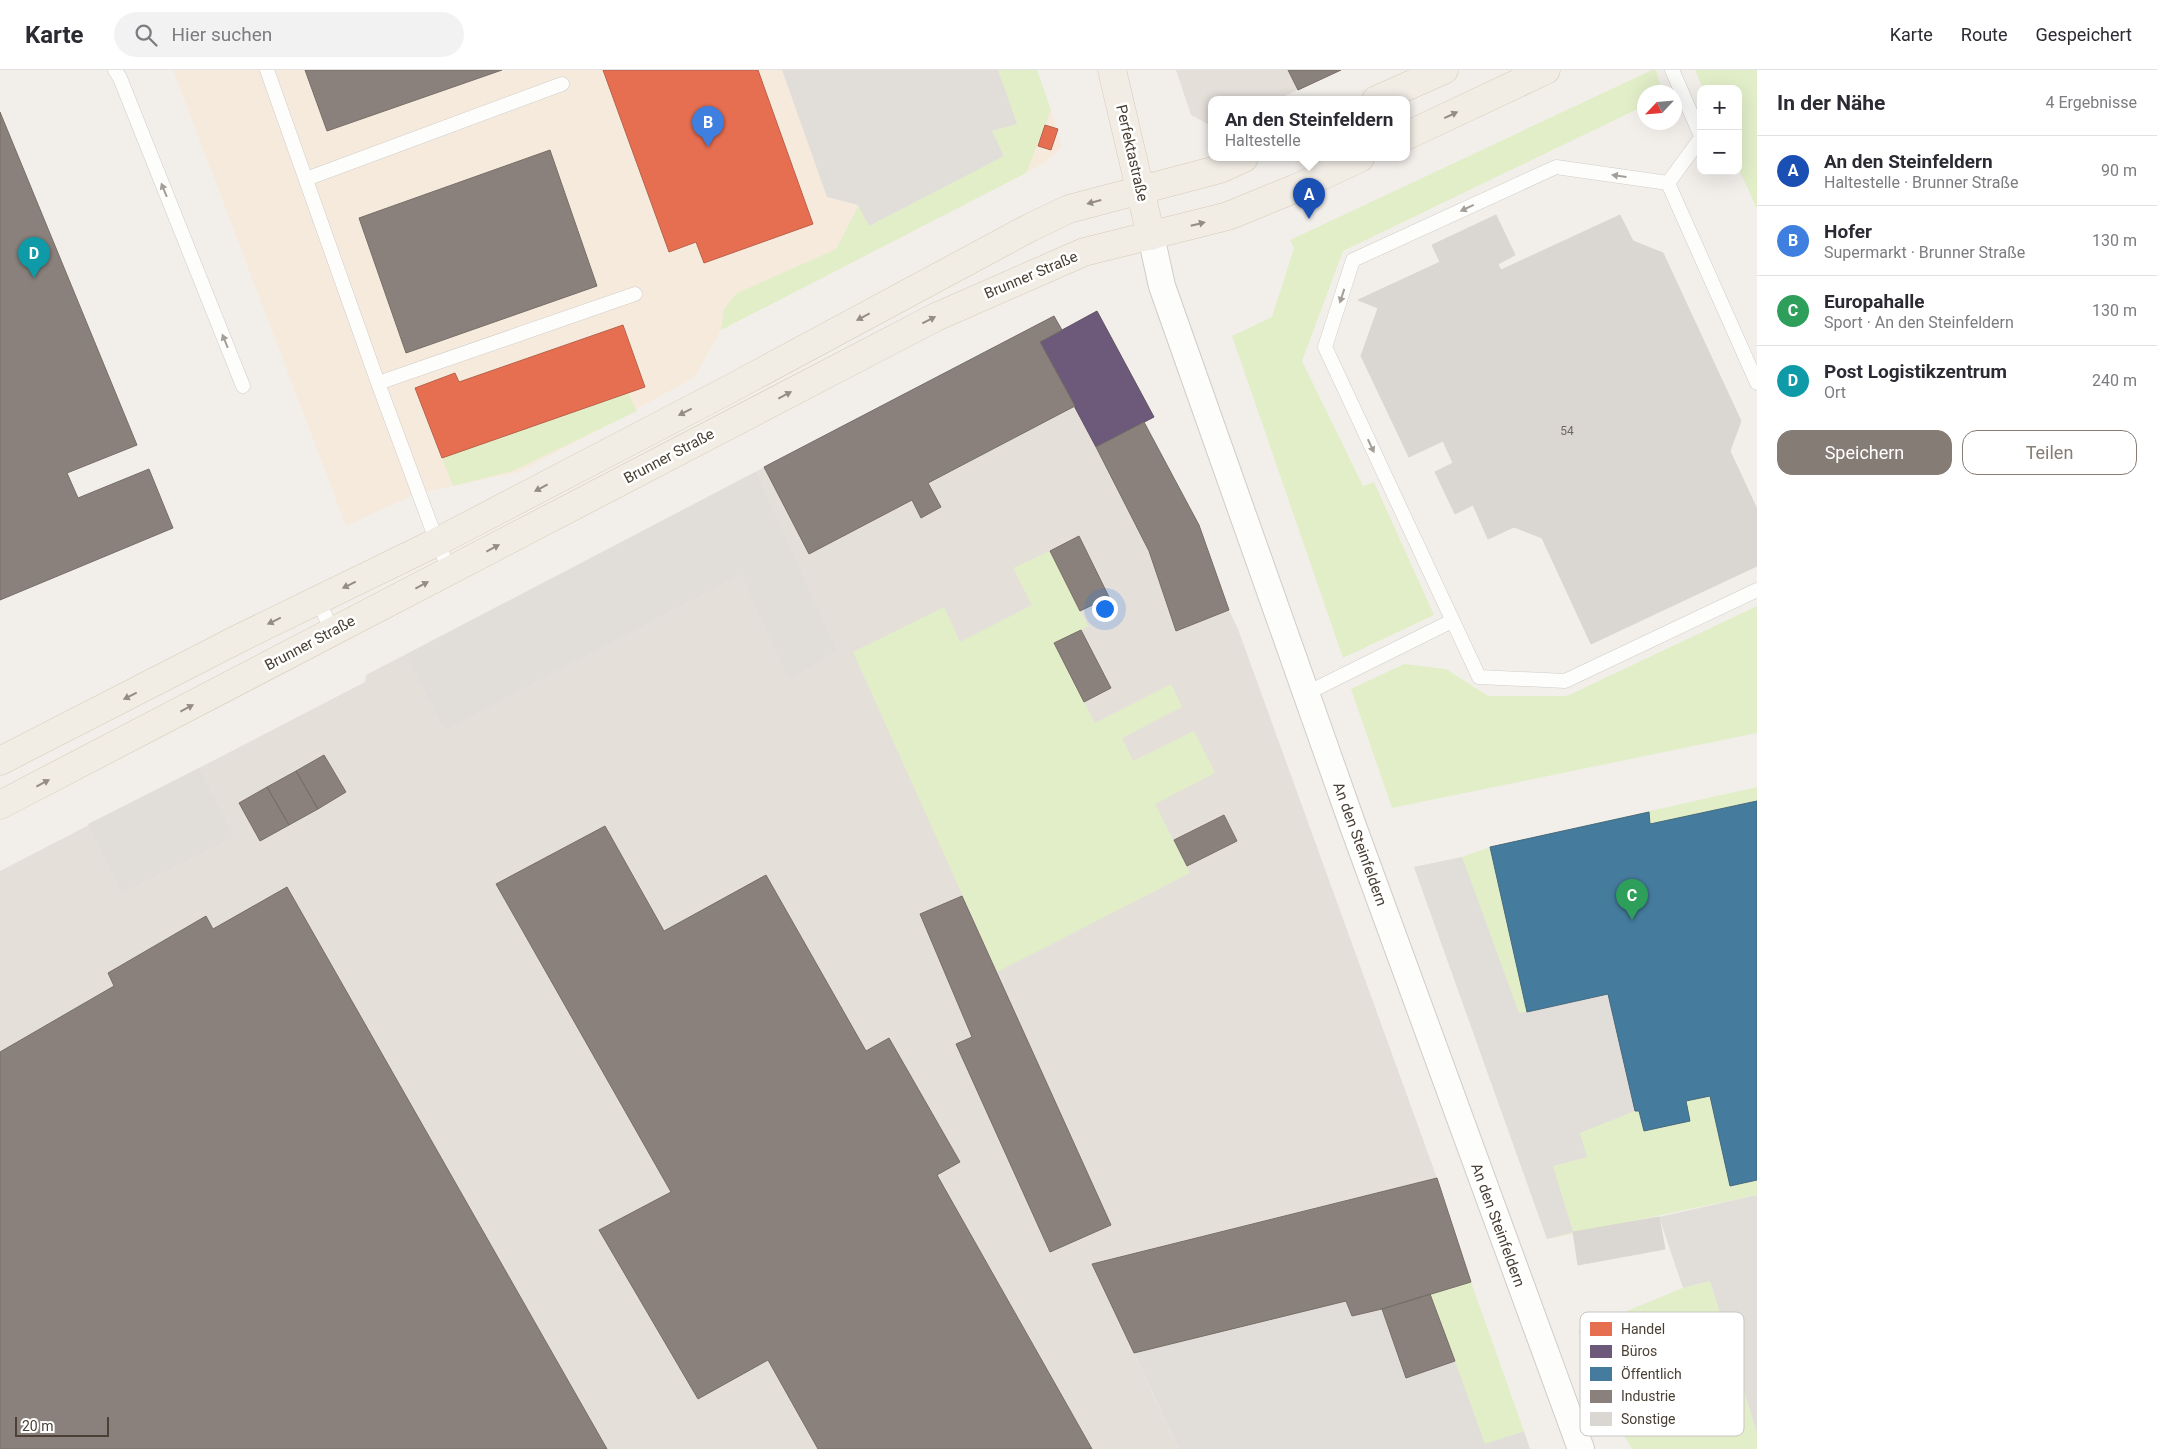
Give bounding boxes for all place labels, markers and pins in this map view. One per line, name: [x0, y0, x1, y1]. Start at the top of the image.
pin: B: [692, 106, 724, 147]
pin: A: [1293, 178, 1325, 219]
pin: D: [18, 237, 50, 278]
pin: C: [1616, 879, 1648, 920]

